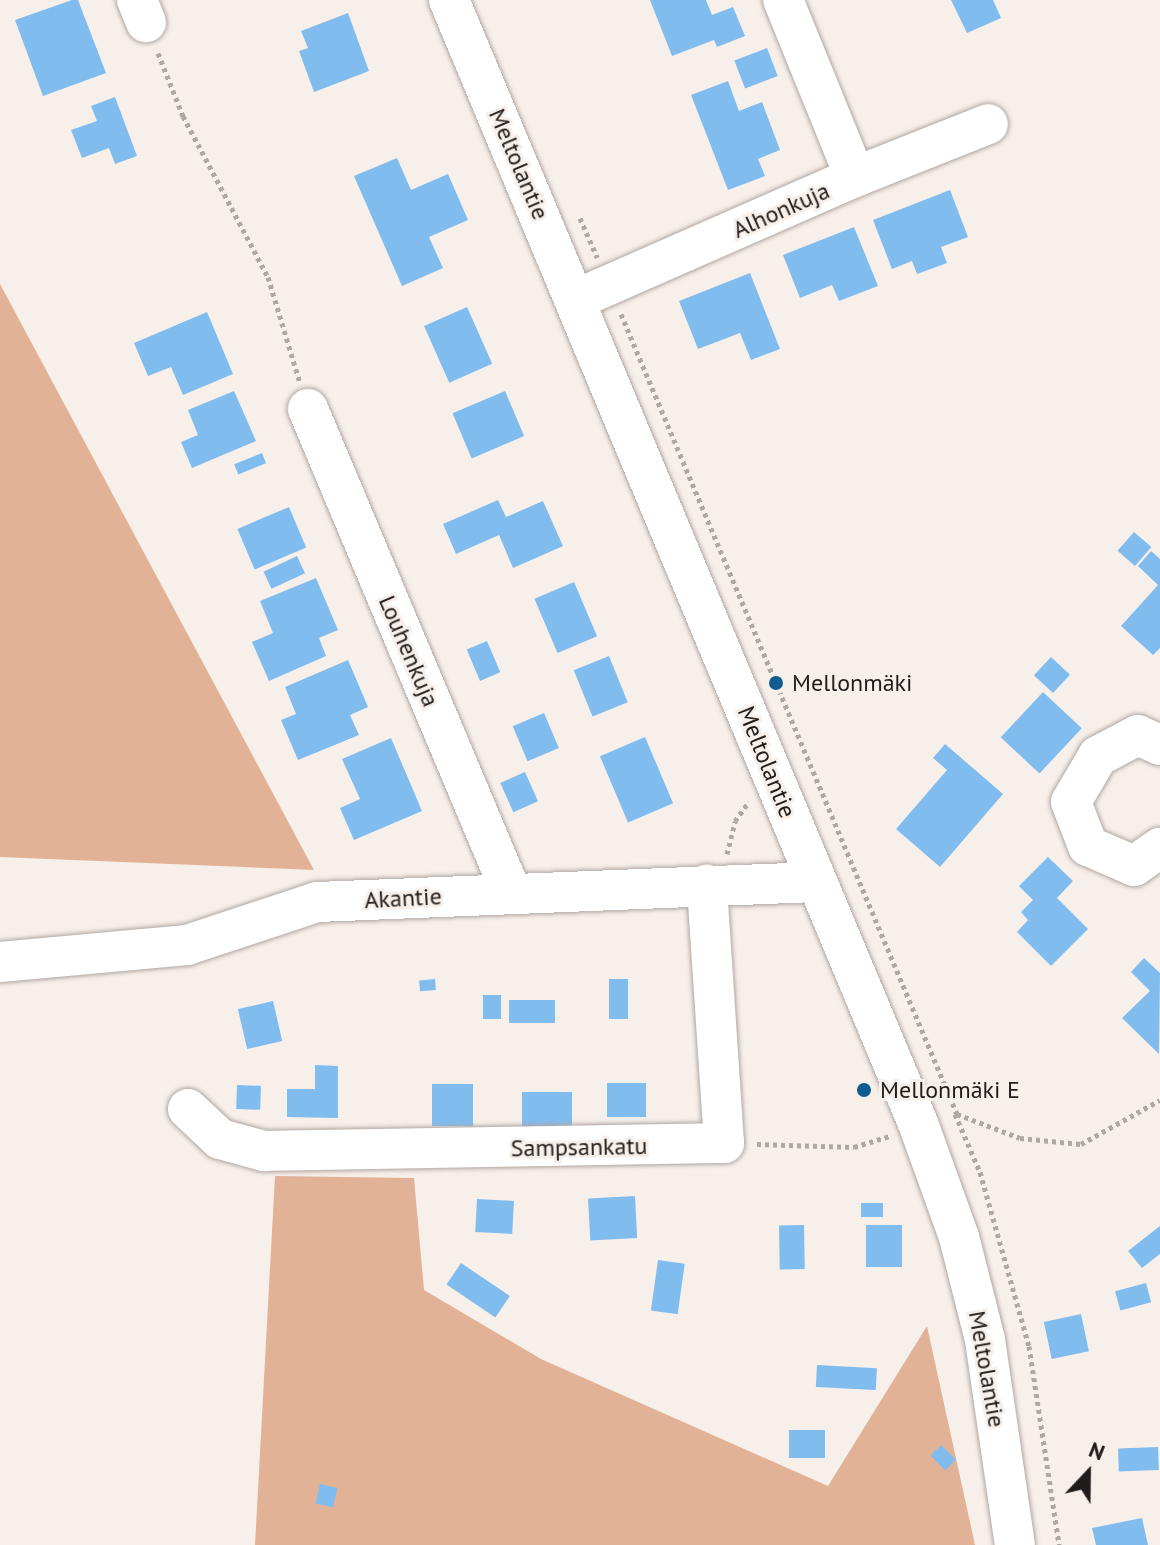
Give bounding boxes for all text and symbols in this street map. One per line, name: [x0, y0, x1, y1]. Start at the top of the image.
street label: Meltolantie: [483, 104, 555, 224]
street label: Alhonkuja: [728, 176, 834, 244]
street label: Louhenkuja: [373, 591, 445, 711]
place label: Mellonmäki: [792, 669, 913, 697]
marker: Mellonmäki: [767, 674, 785, 692]
street label: Meltolantie: [732, 702, 802, 822]
street label: Akantie: [364, 882, 442, 914]
place label: Mellonmäki E: [880, 1076, 1020, 1104]
marker: Mellonmäki E: [855, 1081, 873, 1099]
street label: Sampsankatu: [510, 1131, 648, 1163]
street label: Meltolantie: [963, 1309, 1011, 1429]
north arrow: [1048, 1433, 1128, 1513]
text: N: [1085, 1435, 1109, 1466]

